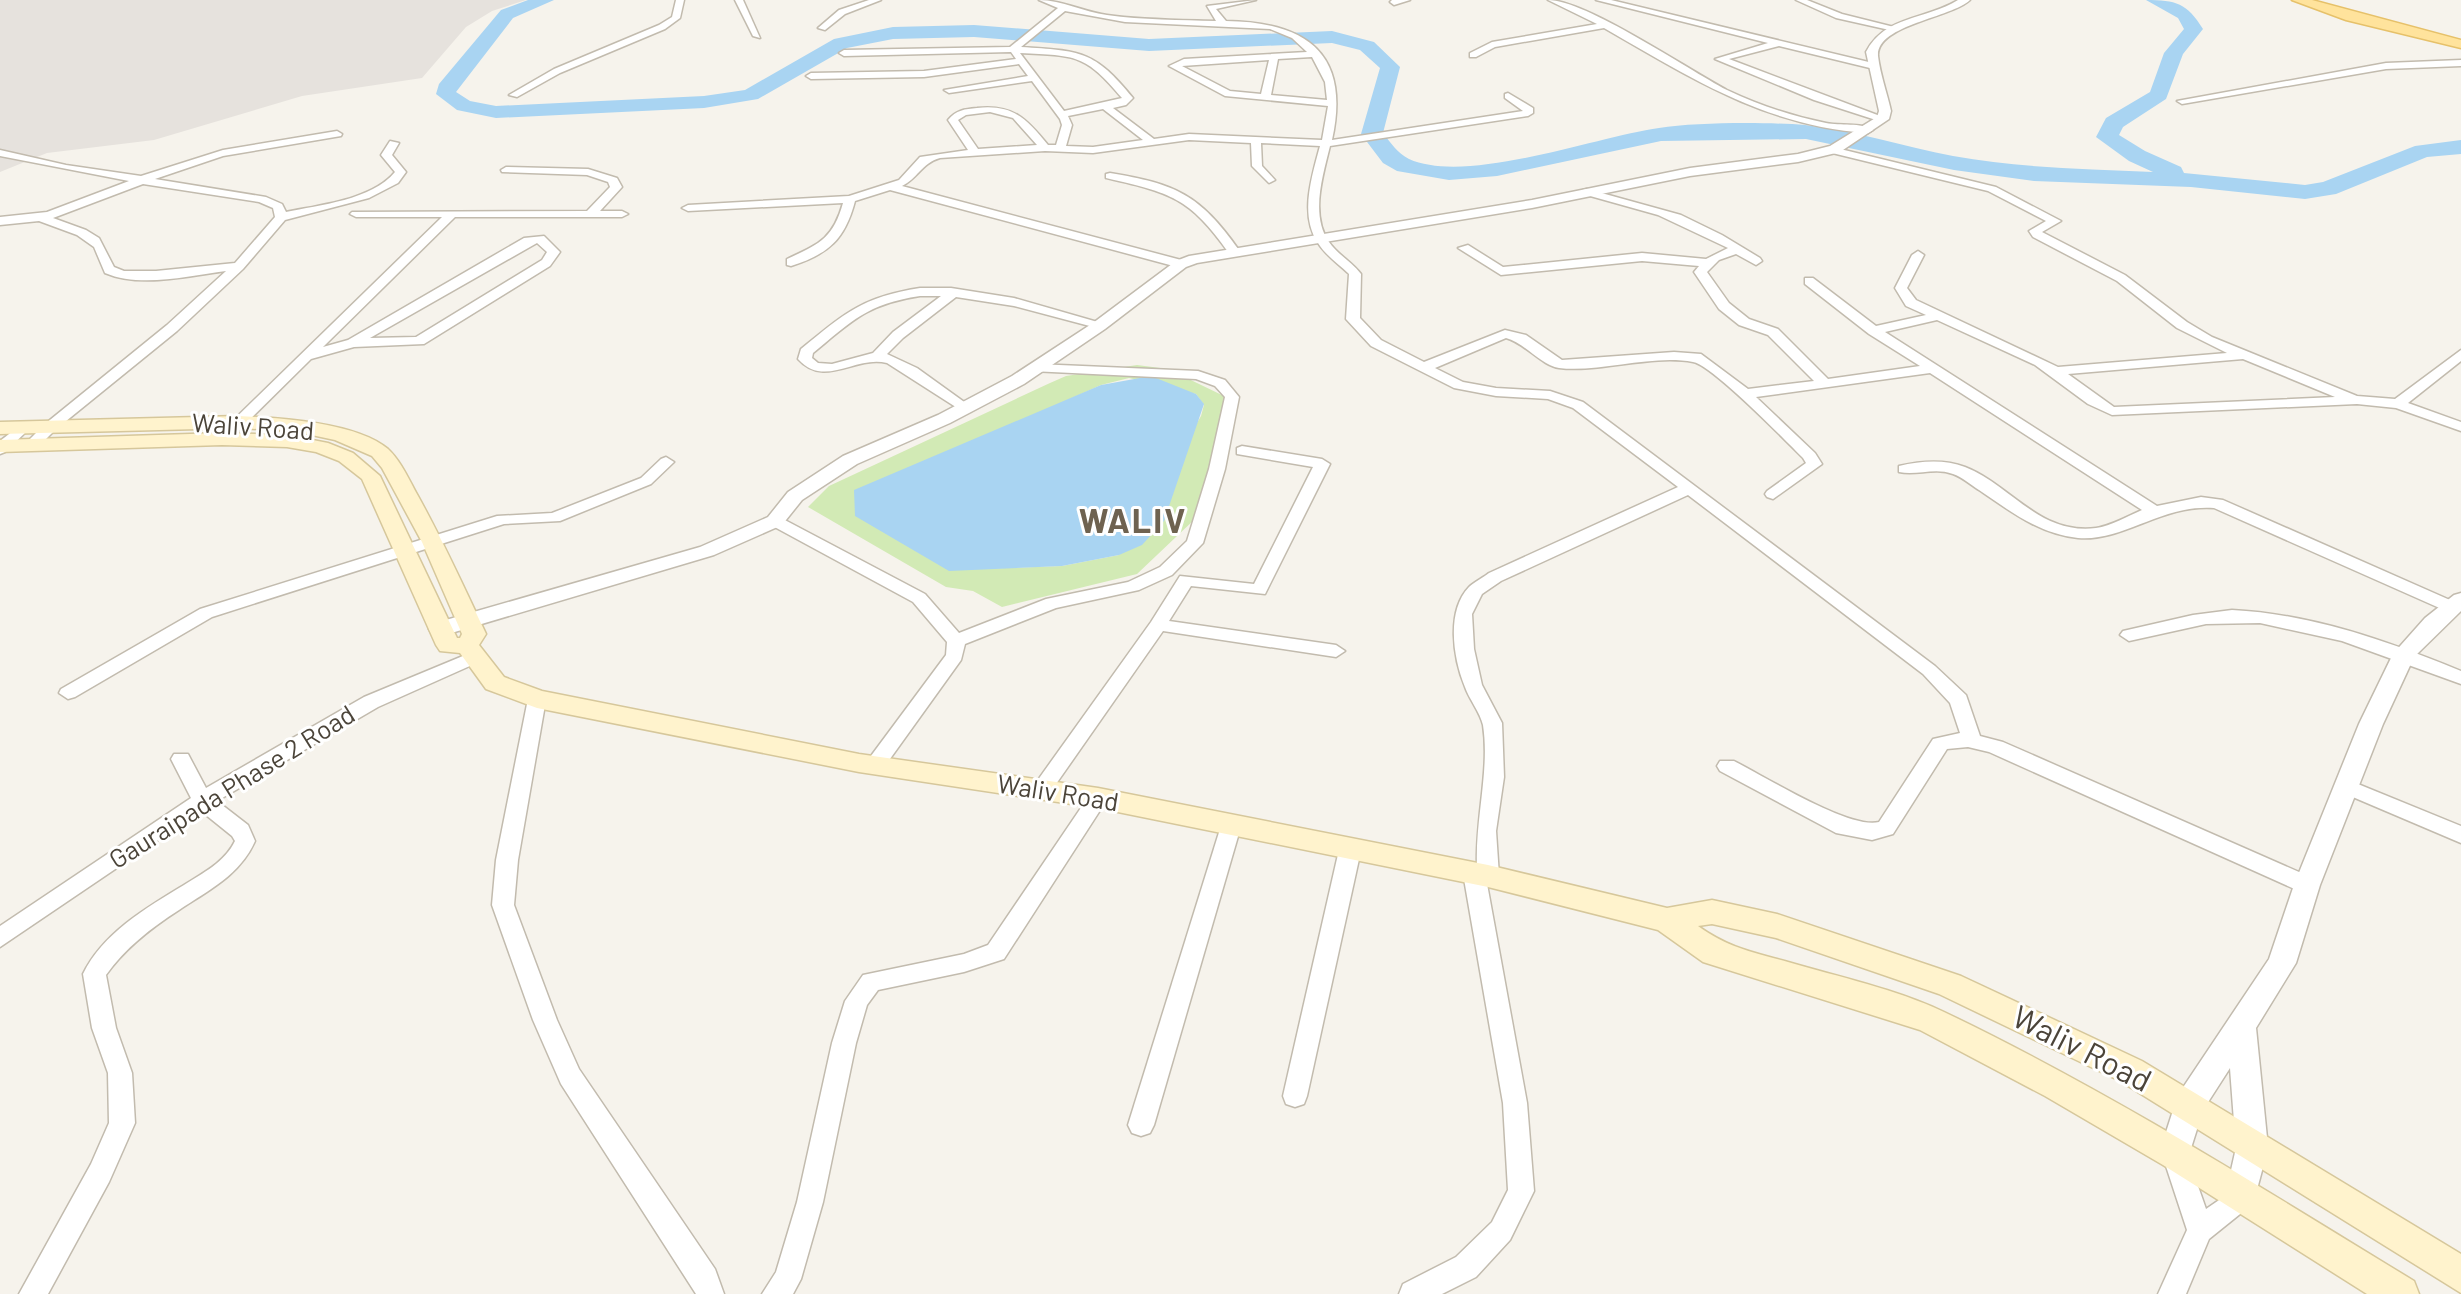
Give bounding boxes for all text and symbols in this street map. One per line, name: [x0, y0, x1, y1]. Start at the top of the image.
street label: Waliv Road: [191, 406, 315, 445]
district label: WALIV: [1079, 499, 1187, 540]
street label: Gauraipada Phase 2 Road: [103, 697, 360, 874]
street label: Waliv Road: [995, 767, 1121, 816]
street label: Waliv Road: [2007, 996, 2159, 1098]

